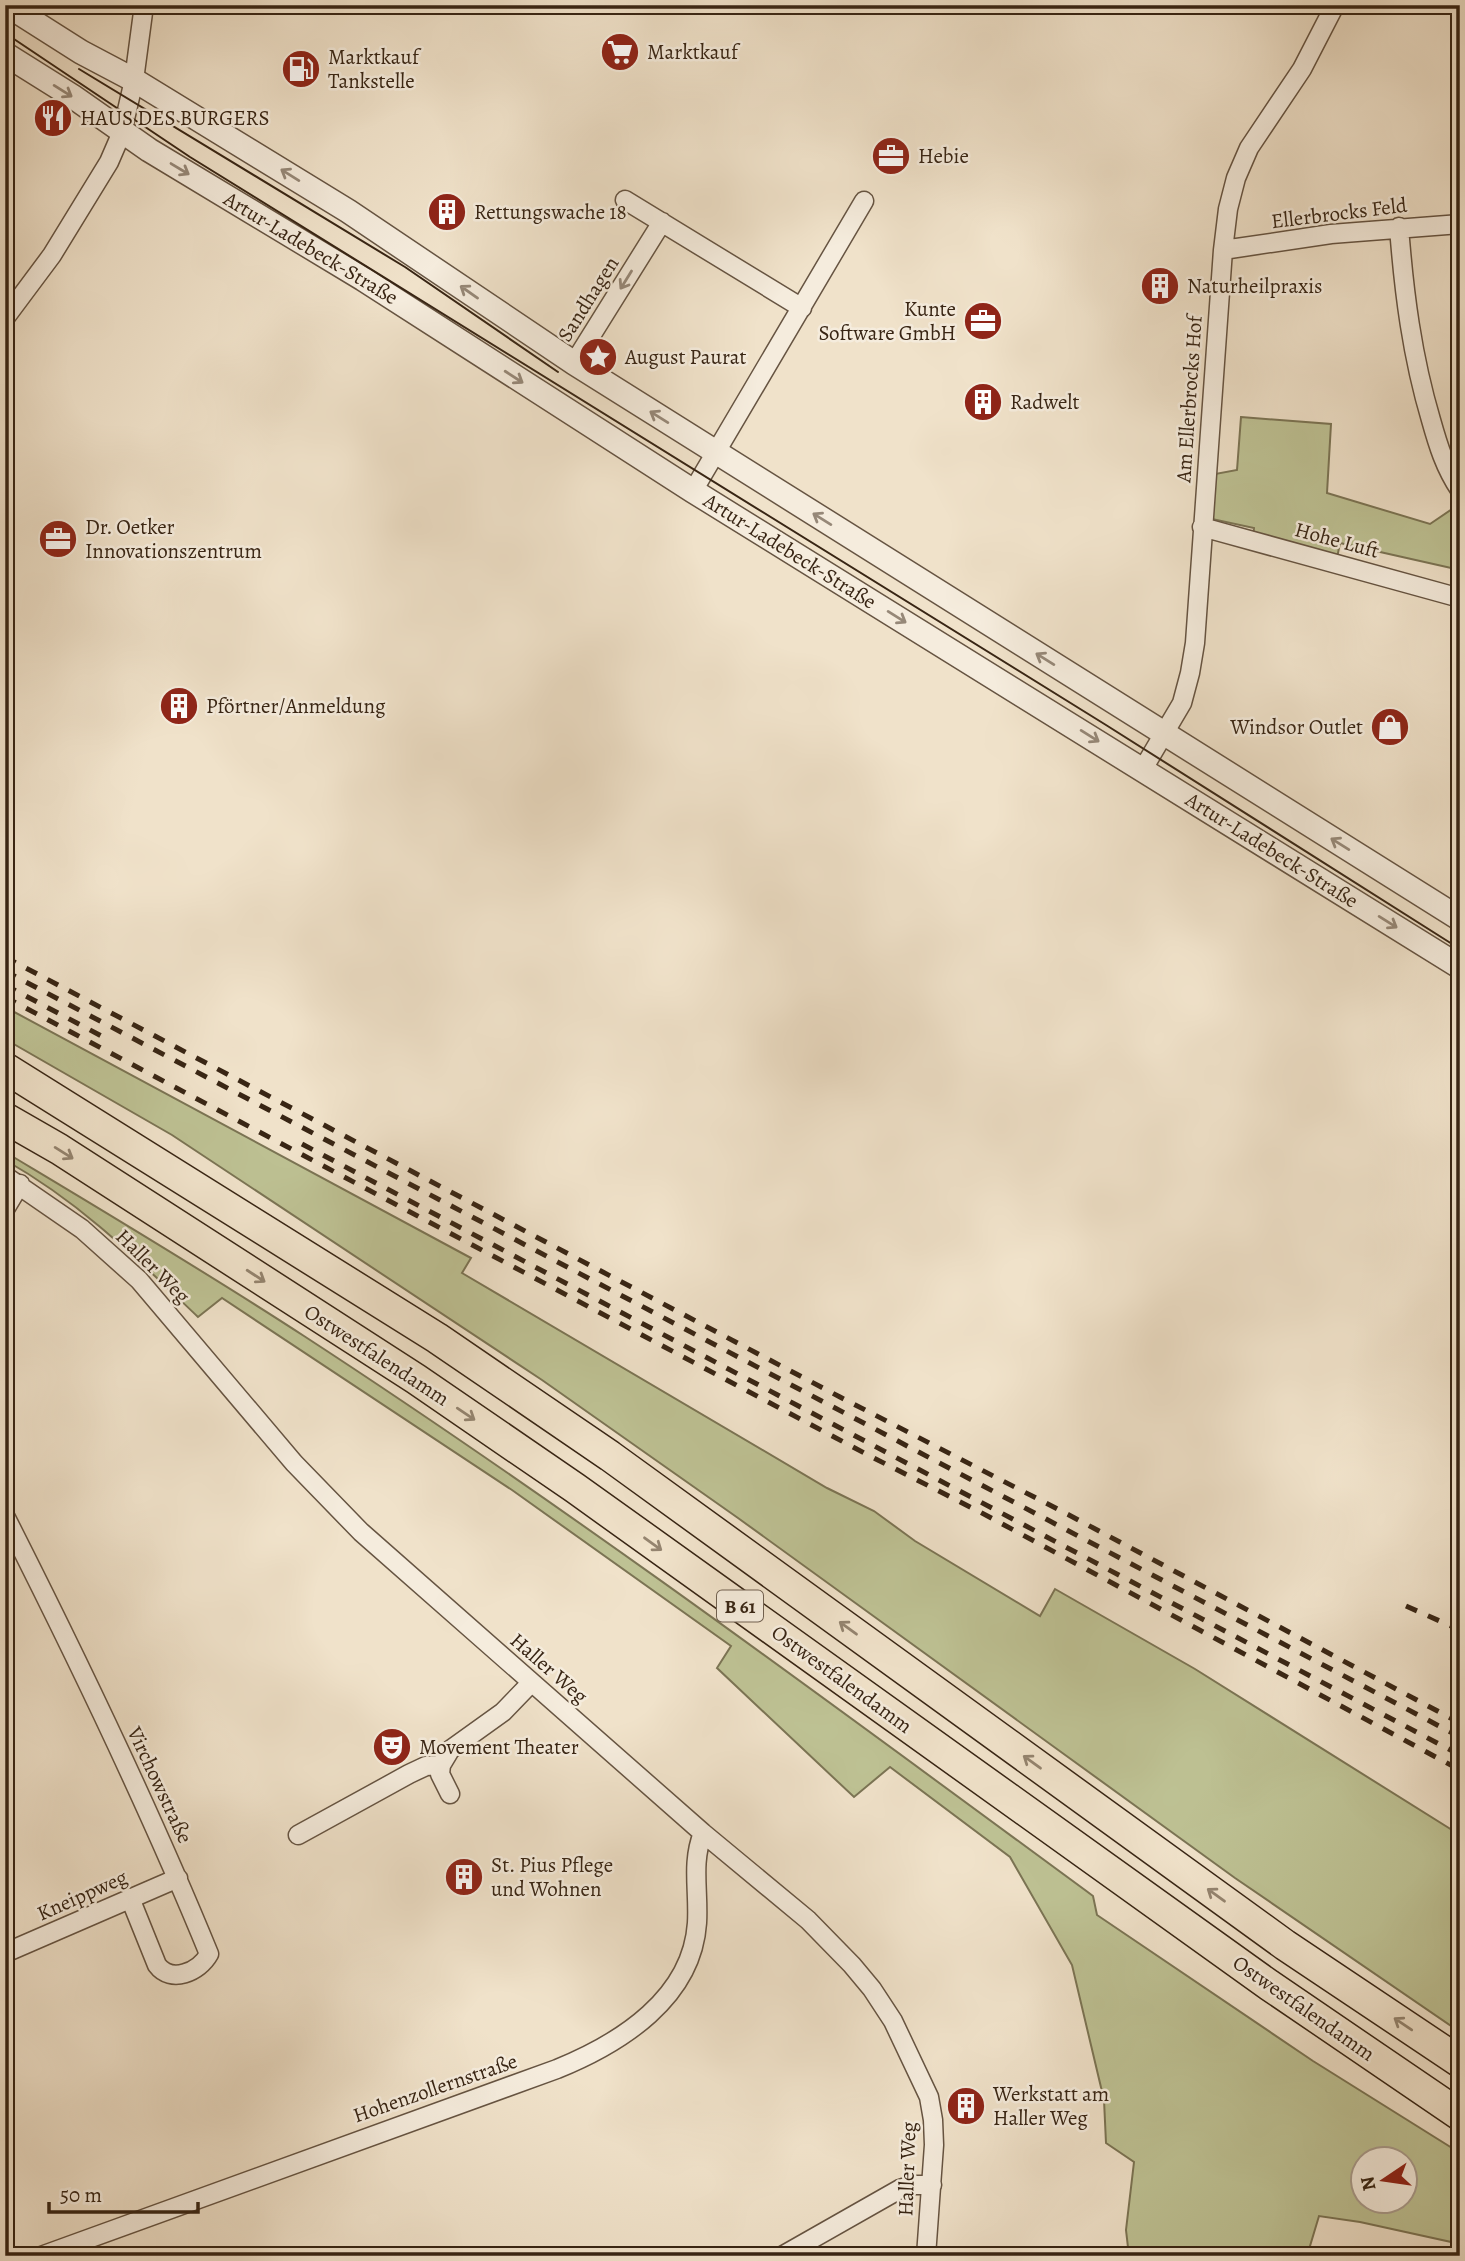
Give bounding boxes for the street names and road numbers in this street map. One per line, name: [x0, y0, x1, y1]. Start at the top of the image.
street label: Artur-Ladebeck-Straße: [218, 184, 403, 311]
street label: Ellerbrocks Feld: [1269, 191, 1409, 235]
street label: Sandhagen: [551, 251, 625, 347]
street label: Am Ellerbrocks Hof: [1169, 312, 1209, 484]
street label: Artur-Ladebeck-Straße: [698, 486, 882, 615]
street label: Hohe Luft: [1292, 515, 1382, 565]
street label: Artur-Ladebeck-Straße: [1180, 785, 1364, 914]
street label: Haller Weg: [110, 1223, 197, 1310]
street label: Ostwestfalendamm: [299, 1298, 455, 1412]
road number: B 61: [717, 1590, 763, 1622]
street label: Ostwestfalendamm: [766, 1618, 918, 1740]
street label: Haller Weg: [504, 1626, 594, 1710]
street label: Virchowstraße: [120, 1721, 199, 1848]
street label: Kneippweg: [32, 1862, 132, 1927]
street label: Ostwestfalendamm: [1227, 1948, 1381, 2068]
street label: Hohenzollernstraße: [349, 2047, 521, 2129]
street label: Haller Weg: [891, 2121, 923, 2217]

